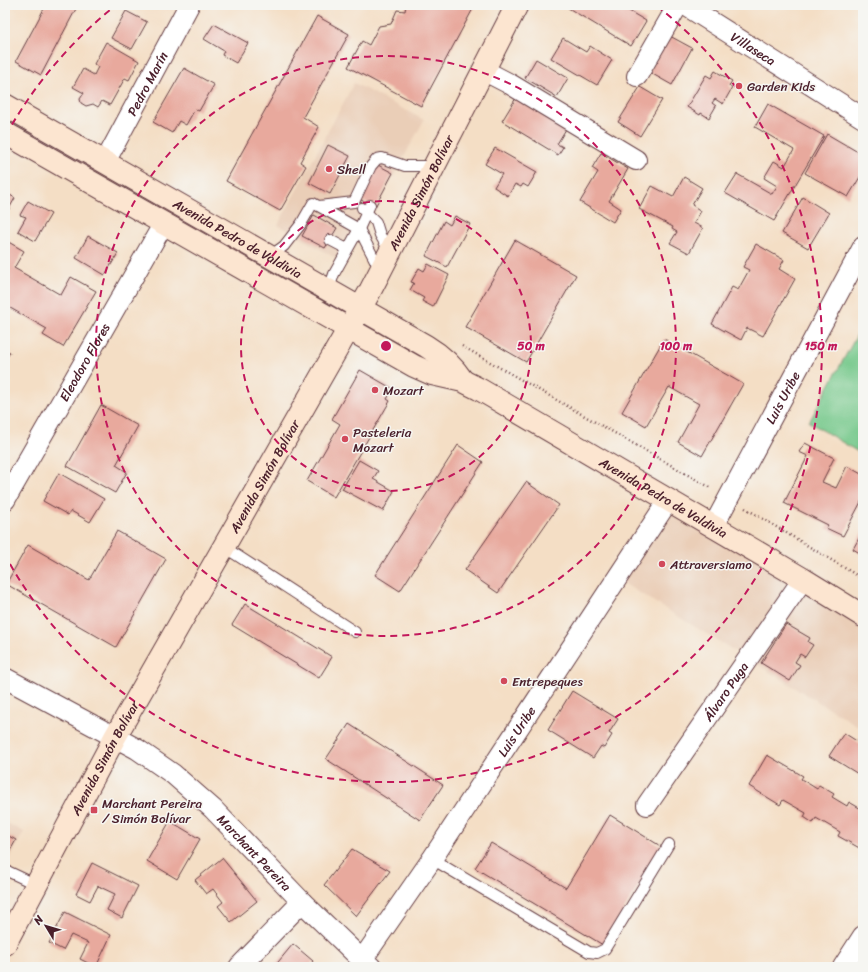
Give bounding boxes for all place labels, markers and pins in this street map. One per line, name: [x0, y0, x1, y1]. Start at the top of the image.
place label: Garden Kids: [747, 75, 815, 98]
marker: Garden Kids: [734, 81, 744, 91]
place label: Shell: [337, 158, 366, 181]
marker: Shell: [324, 164, 334, 174]
centre of rings: [379, 339, 393, 353]
place label: Mozart: [383, 379, 424, 402]
marker: Mozart: [370, 385, 380, 395]
place label: Pasteleria Mozart: [353, 421, 412, 459]
marker: Pasteleria Mozart: [340, 434, 350, 444]
place label: Attraversiamo: [669, 553, 752, 576]
marker: Attraversiamo: [657, 559, 667, 569]
place label: Entrepeques: [512, 670, 583, 693]
marker: Entrepeques: [499, 676, 509, 686]
place label: Marchant Pereira / Simón Bolívar: [102, 792, 202, 830]
marker: Marchant Pereira / Simón Bolívar: [89, 805, 99, 815]

